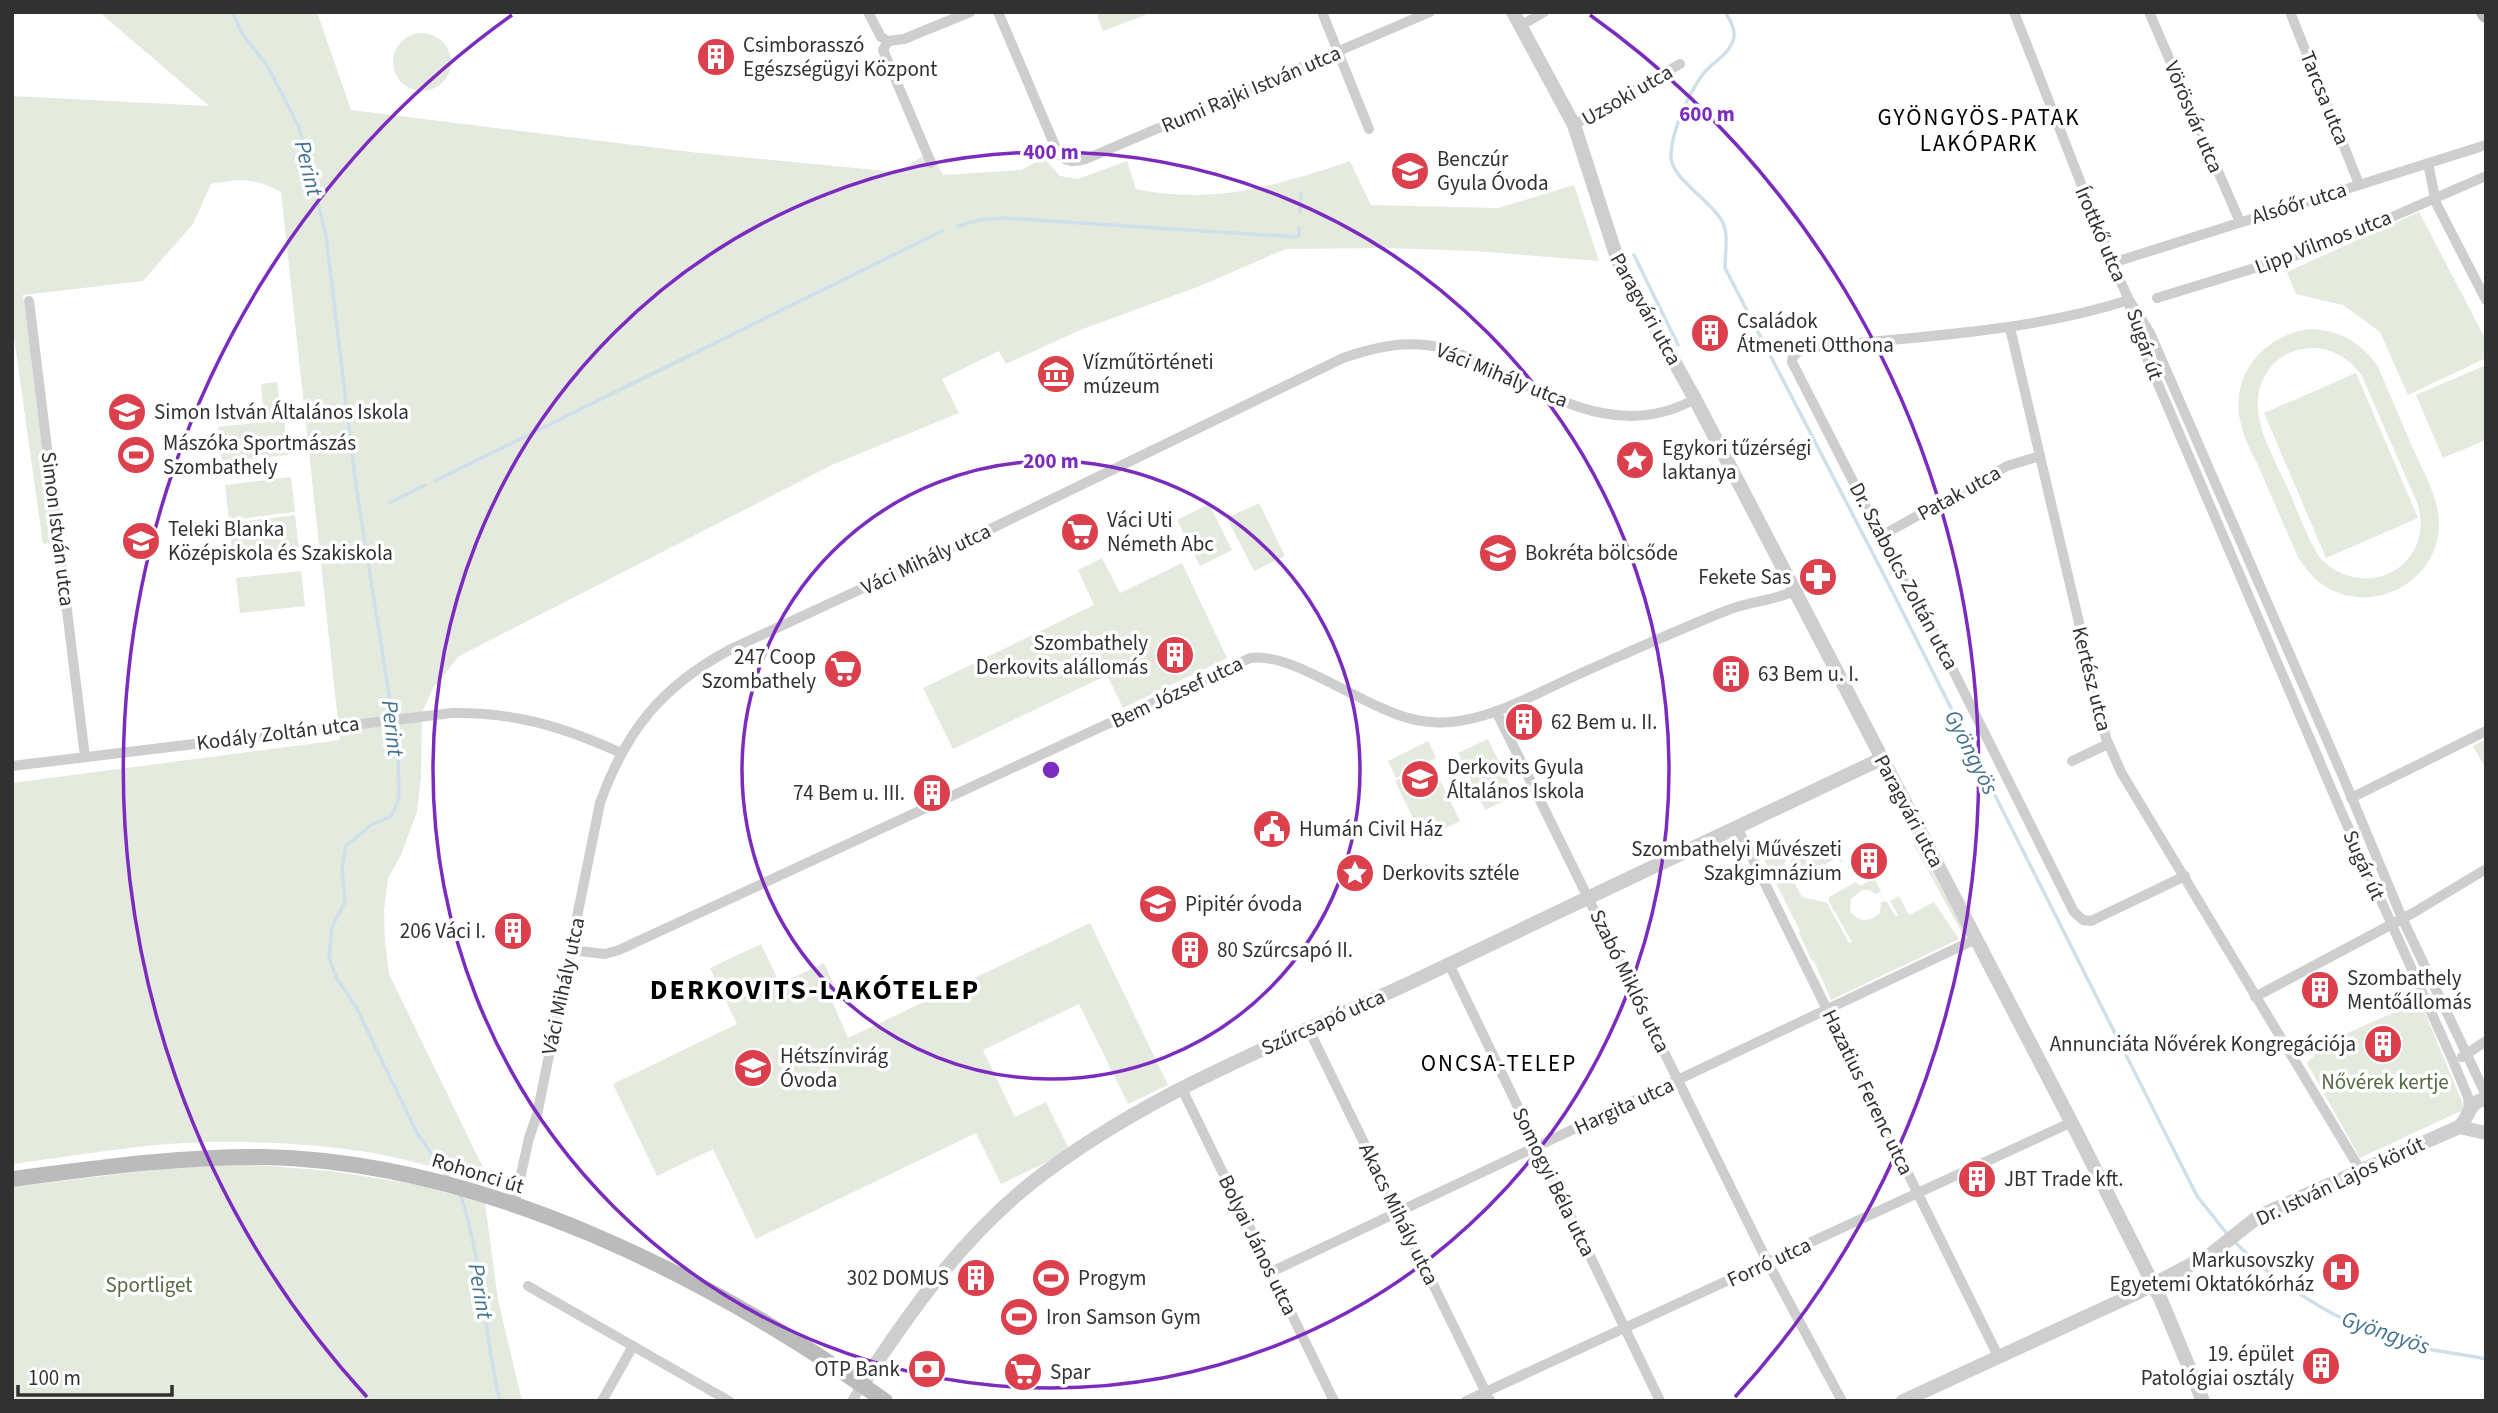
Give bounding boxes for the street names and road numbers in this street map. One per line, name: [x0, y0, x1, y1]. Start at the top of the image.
street label: Rumi Rajki István utca: [1157, 38, 1345, 140]
street label: Tarcsa utca: [2293, 47, 2357, 149]
street label: Vörösvár utca: [2157, 56, 2231, 178]
street label: Uzsoki utca: [1576, 57, 1678, 133]
street label: Alsóőr utca: [2248, 174, 2350, 232]
street label: Írottkő utca: [2067, 182, 2135, 286]
street label: Lipp Vilmos utca: [2250, 202, 2396, 282]
street label: Paragvári utca: [1603, 247, 1689, 371]
street label: Sugár út: [2119, 304, 2171, 384]
street label: Váci Mihály utca: [1432, 335, 1572, 415]
street label: Simon István utca: [34, 450, 82, 608]
street label: Patak utca: [1912, 458, 2006, 528]
street label: Dr. Szabolcs Zoltán utca: [1842, 477, 1966, 675]
street label: Váci Mihály utca: [856, 516, 996, 602]
street label: Kertész utca: [2064, 623, 2120, 735]
street label: Bem József utca: [1106, 648, 1248, 736]
street label: Kodály Zoltán utca: [195, 708, 361, 758]
street label: Paragvári utca: [1867, 749, 1951, 873]
street label: Sugár út: [2335, 825, 2393, 905]
street label: Szabó Miklós utca: [1582, 904, 1678, 1058]
street label: Váci Mihály utca: [534, 914, 592, 1058]
street label: Szűrcsapó utca: [1256, 981, 1390, 1063]
street label: Hazatius Ferenc utca: [1815, 1004, 1921, 1180]
street label: Hargita utca: [1569, 1070, 1679, 1142]
street label: Somogyi Béla utca: [1505, 1102, 1603, 1262]
street label: Dr. István Lajos körút: [2251, 1129, 2429, 1233]
street label: Akacs Mihály utca: [1352, 1138, 1446, 1290]
street label: Rohonci út: [428, 1145, 528, 1201]
street label: Bolyai János utca: [1211, 1170, 1305, 1320]
street label: Forró utca: [1722, 1229, 1816, 1295]

